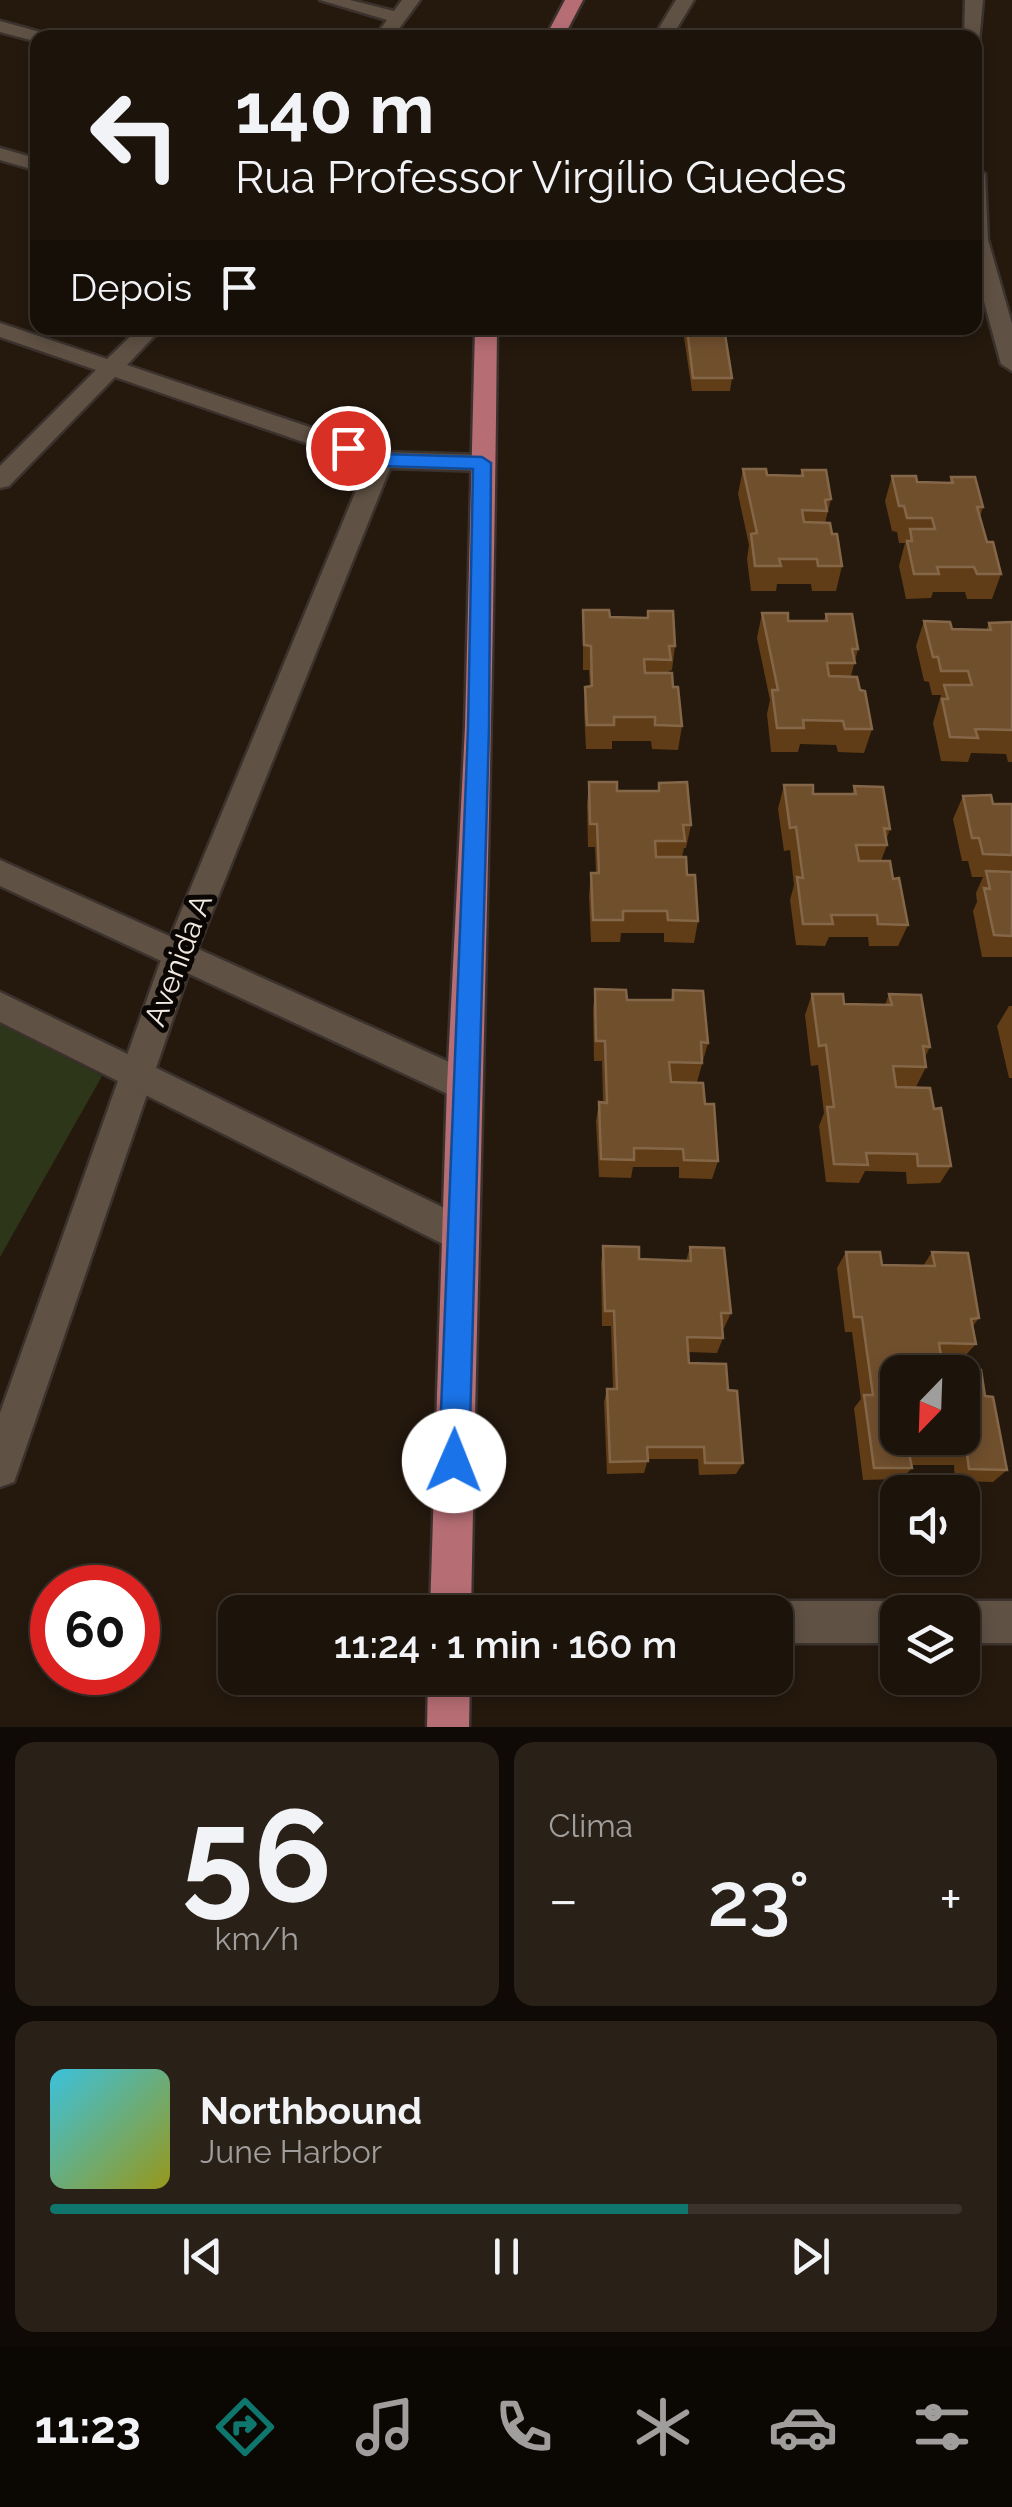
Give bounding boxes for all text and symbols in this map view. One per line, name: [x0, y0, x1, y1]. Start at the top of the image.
text: 140 m: [235, 67, 435, 149]
icon: left: [70, 70, 200, 200]
text: Rua Professor Virgílio Guedes: [235, 151, 847, 204]
icon: arrive: [212, 260, 267, 315]
text: Depois: [70, 265, 192, 310]
pin: [306, 406, 391, 491]
icon: arrive: [321, 421, 376, 476]
street label: Avenida A: [137, 889, 219, 1031]
north arrow: [880, 1355, 980, 1455]
map controls: [880, 1355, 980, 1695]
position arrow: [402, 1409, 506, 1513]
button: sound: [880, 1475, 980, 1575]
speed limit sign: 60: [30, 1565, 160, 1695]
button: layers: [880, 1595, 980, 1695]
text: 11:24 · 1 min · 160 m: [334, 1622, 677, 1667]
text: 56: [181, 1779, 332, 1931]
text: Clima: [549, 1807, 633, 1844]
text: 23°: [708, 1855, 810, 1944]
text: −: [549, 1867, 578, 1932]
text: +: [939, 1867, 962, 1932]
text: km/h: [215, 1920, 299, 1957]
text: Northbound: [200, 2088, 422, 2133]
text: June Harbor: [200, 2133, 382, 2170]
icon: previous: [175, 2229, 230, 2284]
icon: pause: [479, 2229, 534, 2284]
icon: next: [783, 2229, 838, 2284]
icon: directions: [210, 2392, 280, 2462]
icon: music: [350, 2392, 420, 2462]
icon: phone: [489, 2392, 559, 2462]
icon: climate: [628, 2392, 698, 2462]
icon: car: [768, 2392, 838, 2462]
icon: filters: [907, 2392, 977, 2462]
text: 11:23: [35, 2401, 141, 2454]

